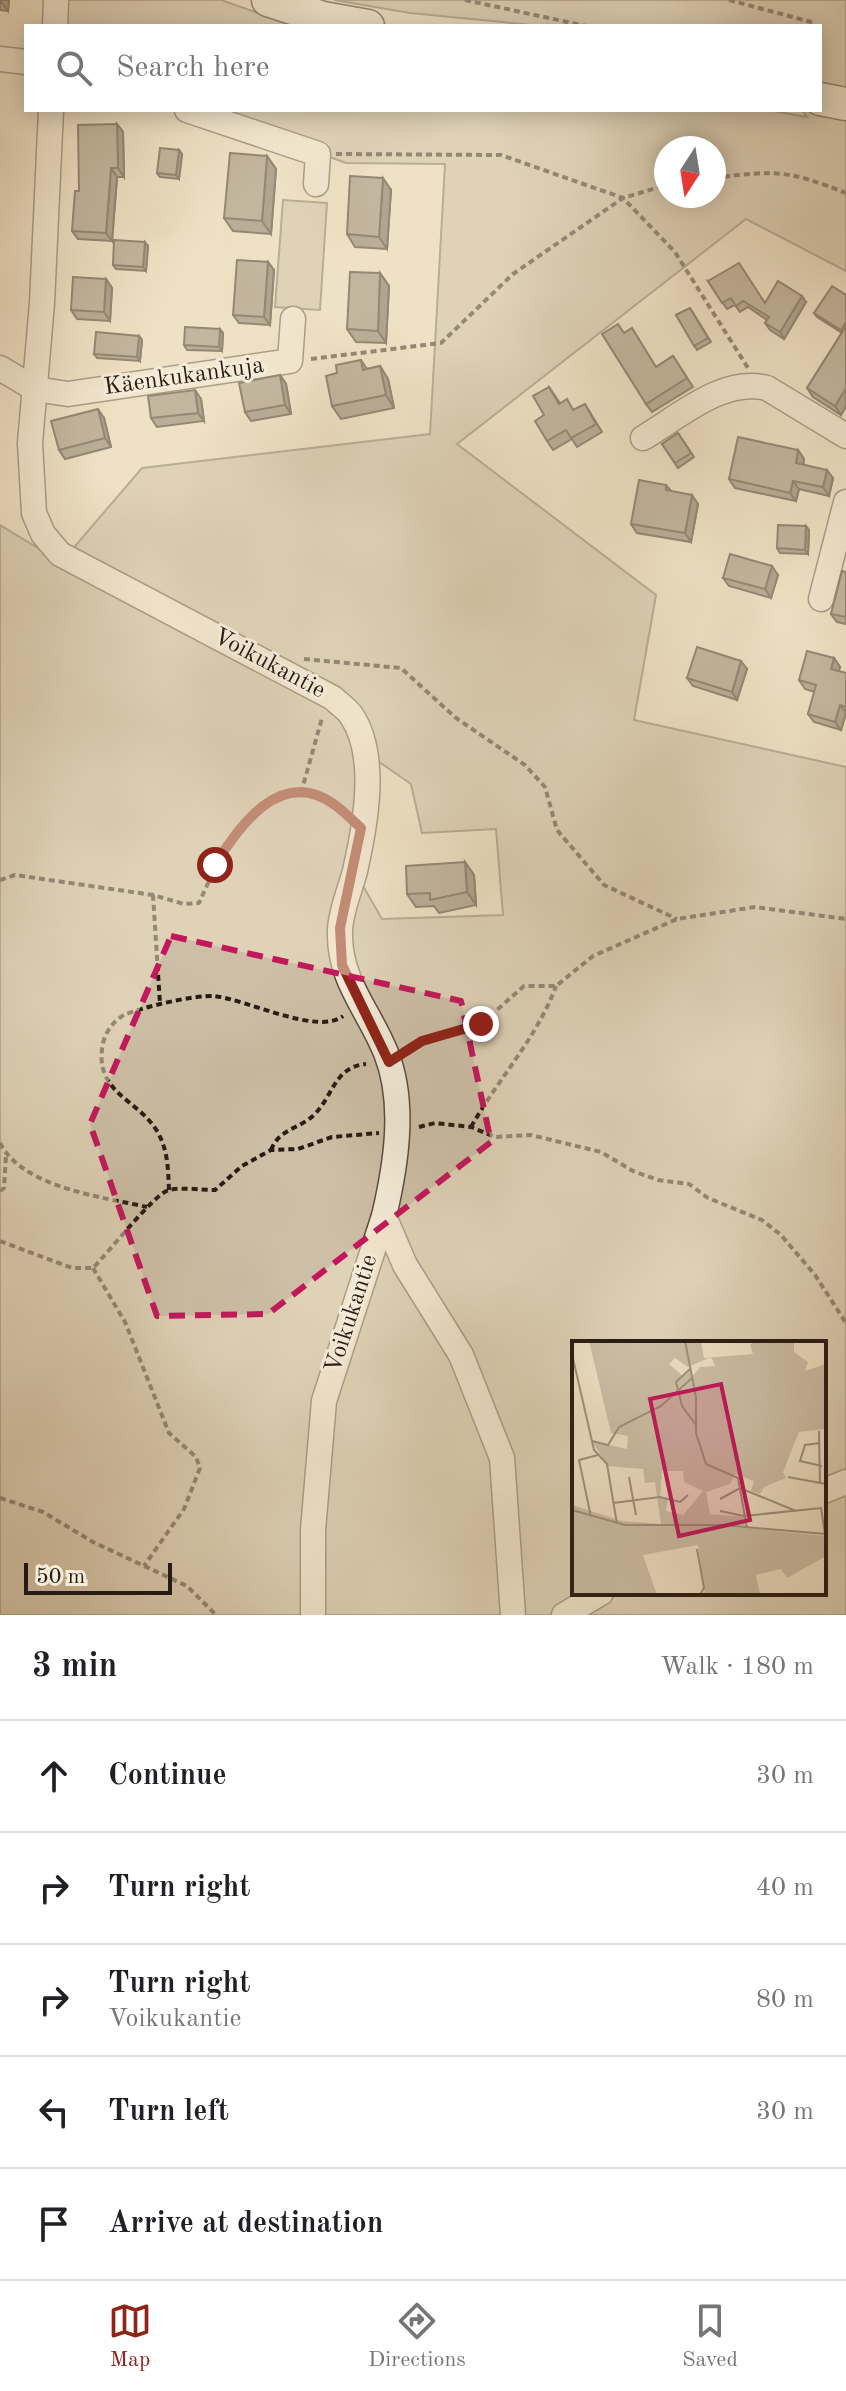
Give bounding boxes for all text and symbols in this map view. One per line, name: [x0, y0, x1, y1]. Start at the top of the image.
search box: [24, 24, 822, 112]
icon: search: [52, 46, 96, 90]
text: Search here: [116, 53, 270, 83]
north arrow: [654, 136, 726, 208]
street label: Käenkukankuja: [102, 354, 266, 400]
street label: Voikukantie: [209, 625, 329, 703]
route start: [197, 847, 233, 883]
route end: [463, 1006, 499, 1042]
street label: Voikukantie: [322, 1252, 382, 1376]
inset map: [572, 1341, 826, 1595]
scale bar: [24, 1559, 172, 1595]
text: 50 m: [36, 1566, 85, 1588]
text: 3 min: [32, 1650, 117, 1684]
text: Walk · 180 m: [660, 1654, 814, 1680]
icon: ahead: [32, 1754, 76, 1798]
text: Continue: [108, 1761, 227, 1791]
text: 30 m: [756, 1763, 814, 1789]
icon: right: [32, 1866, 76, 1910]
text: Turn right: [108, 1873, 250, 1903]
text: 40 m: [756, 1875, 814, 1901]
text: Turn right: [108, 1969, 250, 1999]
icon: right: [32, 1978, 76, 2022]
text: 80 m: [756, 1987, 814, 2013]
text: Voikukantie: [108, 2006, 241, 2032]
icon: left: [32, 2090, 76, 2134]
text: Turn left: [108, 2097, 229, 2127]
text: 30 m: [756, 2099, 814, 2125]
icon: arrive: [32, 2202, 76, 2246]
text: Arrive at destination: [108, 2209, 383, 2239]
tab: Map: [108, 2299, 152, 2374]
tab: Directions: [368, 2299, 466, 2374]
tab: Saved: [682, 2299, 738, 2374]

